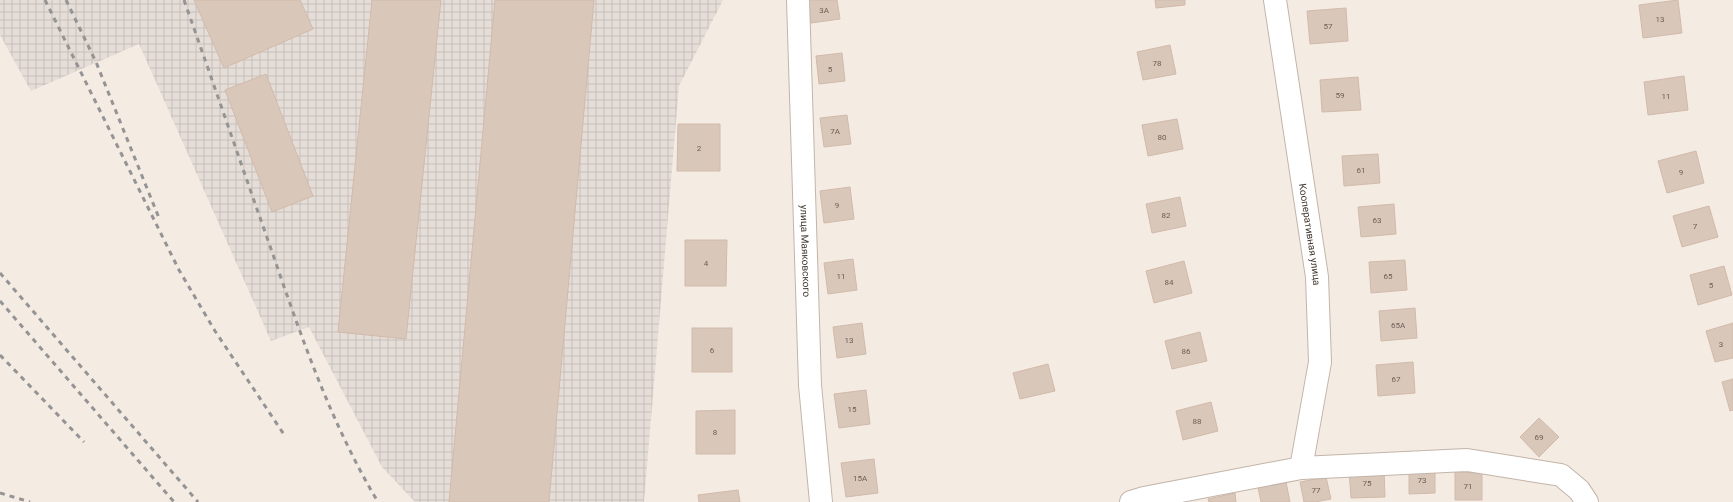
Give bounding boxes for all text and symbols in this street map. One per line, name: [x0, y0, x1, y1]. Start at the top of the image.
house number: 3А: [819, 6, 830, 15]
house number: 13: [1656, 15, 1665, 24]
house number: 57: [1324, 22, 1333, 31]
house number: 78: [1153, 59, 1162, 68]
house number: 5: [828, 65, 833, 74]
house number: 59: [1336, 91, 1345, 100]
house number: 11: [1662, 92, 1671, 101]
house number: 7А: [830, 127, 841, 136]
house number: 80: [1158, 133, 1167, 142]
house number: 2: [697, 144, 702, 153]
house number: 61: [1357, 166, 1366, 175]
house number: 9: [1679, 168, 1683, 177]
street label: Кооперативная улица: [1297, 183, 1322, 285]
house number: 9: [835, 201, 839, 210]
street label: улица Маяковского: [798, 205, 812, 298]
house number: 82: [1162, 211, 1171, 220]
house number: 63: [1373, 216, 1382, 225]
house number: 7: [1693, 222, 1698, 231]
house number: 4: [704, 259, 709, 268]
house number: 11: [837, 272, 846, 281]
house number: 65: [1384, 272, 1393, 281]
house number: 84: [1165, 278, 1174, 287]
house number: 5: [1709, 281, 1714, 290]
house number: 65А: [1391, 321, 1406, 330]
house number: 13: [845, 336, 854, 345]
house number: 3: [1719, 340, 1723, 349]
house number: 6: [710, 346, 715, 355]
house number: 86: [1182, 347, 1191, 356]
house number: 67: [1392, 375, 1401, 384]
house number: 15: [848, 405, 857, 414]
house number: 88: [1193, 417, 1202, 426]
house number: 8: [713, 428, 718, 437]
house number: 69: [1535, 433, 1544, 442]
house number: 15А: [853, 474, 868, 483]
house number: 73: [1418, 476, 1427, 485]
house number: 75: [1363, 479, 1372, 488]
house number: 71: [1464, 482, 1473, 491]
house number: 77: [1312, 486, 1321, 495]

